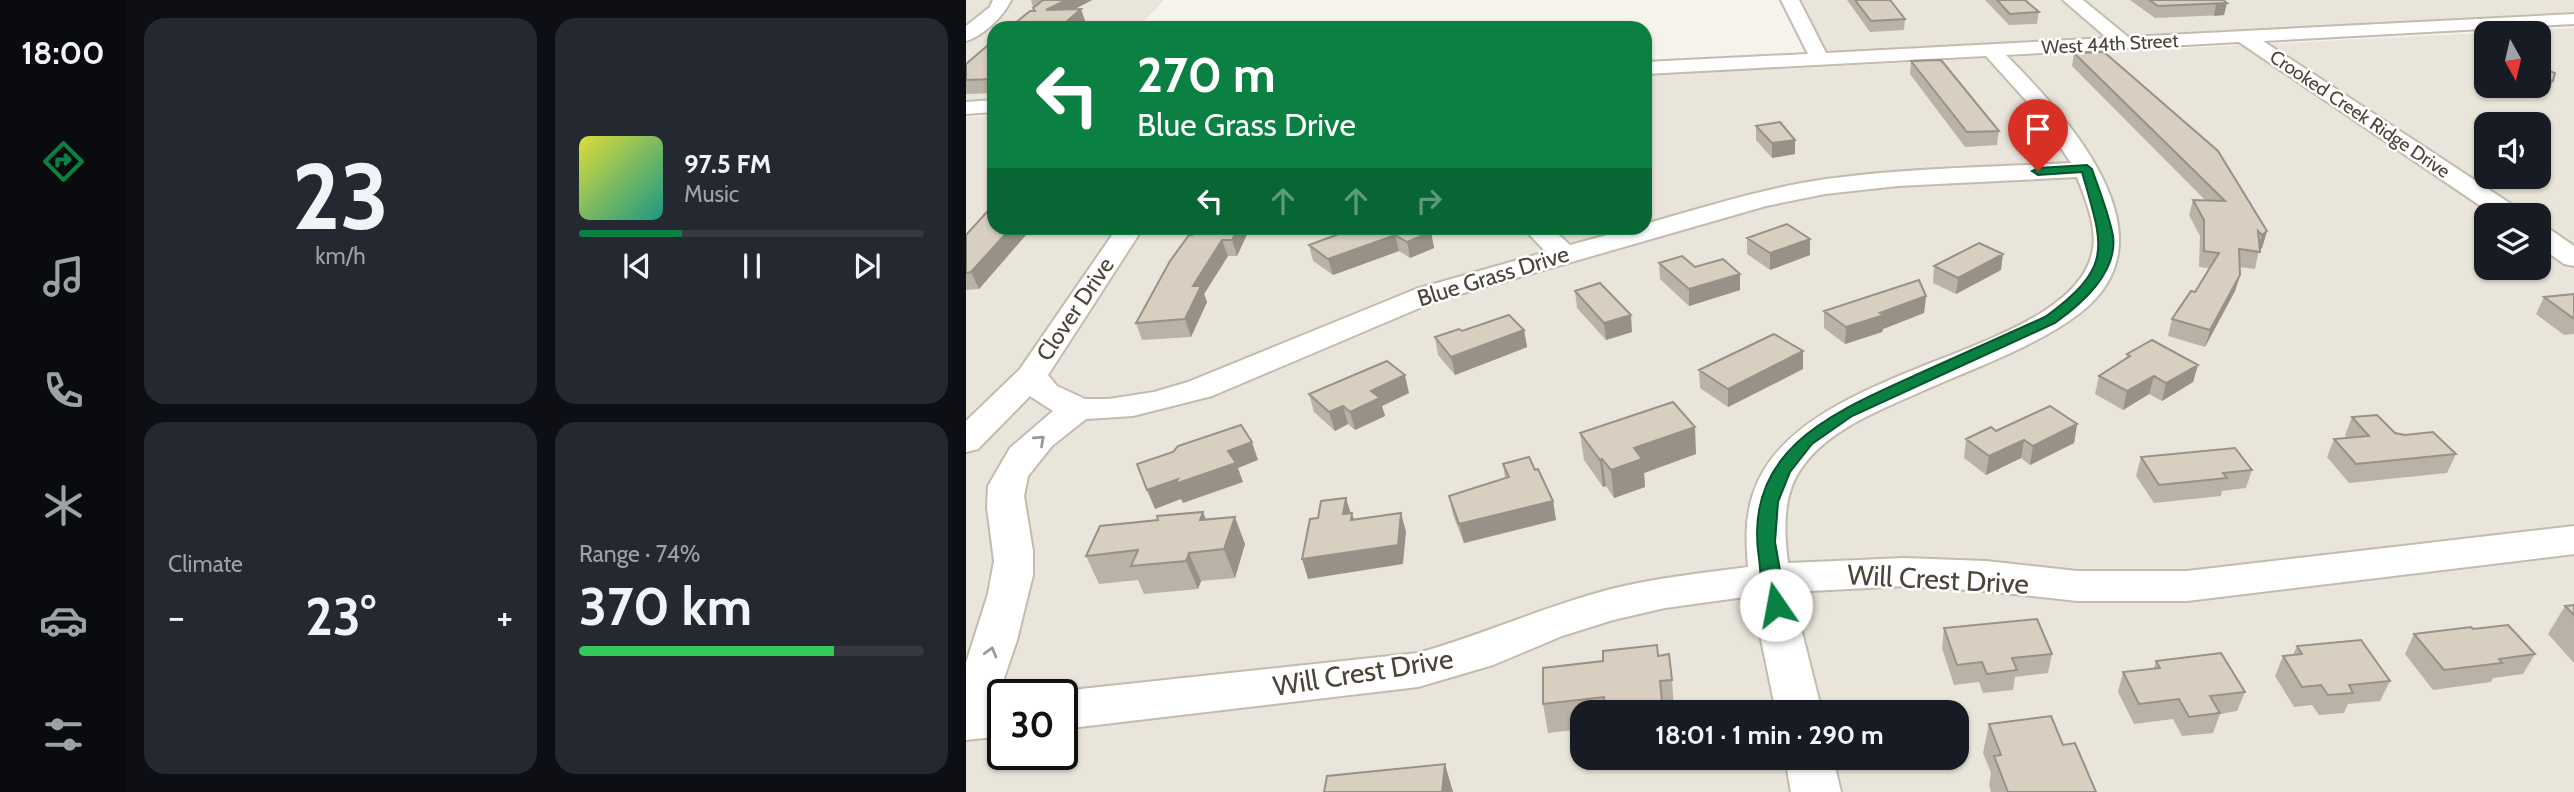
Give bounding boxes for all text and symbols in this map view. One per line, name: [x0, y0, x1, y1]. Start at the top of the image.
north arrow: [2474, 21, 2552, 98]
map controls: [2474, 21, 2551, 280]
street label: West 44th Street: [2041, 29, 2180, 59]
text: 18:00: [21, 33, 105, 72]
text: 270 m: [1137, 45, 1276, 104]
street label: Crooked Creek Ridge Drive: [2266, 45, 2455, 183]
icon: left: [1022, 49, 1113, 140]
pin: [2008, 99, 2068, 171]
text: Blue Grass Drive: [1137, 105, 1356, 144]
icon: arrive: [2019, 110, 2057, 148]
button: sound: [2474, 112, 2551, 189]
icon: directions: [39, 137, 88, 186]
text: 23: [292, 141, 389, 252]
text: 97.5 FM: [684, 148, 771, 180]
text: Music: [684, 180, 739, 208]
icon: left: [1191, 182, 1229, 220]
icon: ahead: [1264, 182, 1302, 220]
icon: ahead: [1337, 182, 1375, 220]
icon: right: [1410, 182, 1448, 220]
button: layers: [2474, 203, 2551, 280]
street label: Blue Grass Drive: [1414, 240, 1573, 312]
text: km/h: [315, 242, 366, 270]
icon: previous: [618, 247, 656, 285]
icon: pause: [733, 247, 771, 285]
icon: next: [848, 247, 886, 285]
icon: music: [39, 252, 88, 301]
street label: Clover Drive: [1030, 252, 1120, 366]
icon: phone: [39, 366, 88, 415]
one-way arrow: [1032, 436, 1045, 448]
icon: climate: [39, 481, 88, 530]
text: Range · 74%: [579, 540, 700, 568]
text: Climate: [168, 550, 243, 578]
street label: Will Crest Drive: [1846, 557, 2030, 601]
position arrow: [1739, 568, 1813, 642]
text: 370 km: [579, 575, 752, 638]
text: 23°: [305, 585, 376, 648]
text: −: [168, 593, 185, 640]
text: +: [496, 593, 513, 640]
icon: car: [39, 596, 88, 645]
street label: Will Crest Drive: [1271, 641, 1455, 703]
one-way arrow: [982, 646, 997, 658]
speed limit sign: 30: [987, 679, 1078, 770]
icon: filters: [39, 710, 88, 759]
text: 18:01 · 1 min · 290 m: [1655, 719, 1884, 751]

